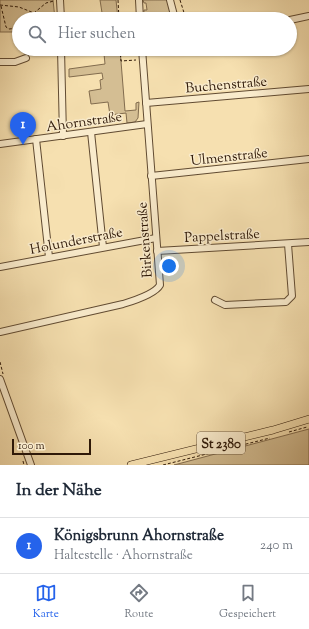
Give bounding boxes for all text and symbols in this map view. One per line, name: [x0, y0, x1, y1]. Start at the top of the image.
search box: [12, 12, 297, 56]
icon: search: [26, 23, 48, 45]
text: Hier suchen: [58, 24, 136, 45]
street label: Buchenstraße: [184, 72, 268, 100]
street label: Ahornstraße: [45, 108, 124, 138]
pin: 1: [10, 112, 36, 145]
street label: Ulmenstraße: [190, 144, 269, 172]
street label: Birkenstraße: [133, 201, 159, 278]
street label: Holunderstraße: [28, 223, 124, 261]
street label: Pappelstraße: [184, 225, 260, 249]
your location: [159, 256, 179, 276]
road number: St 2380: [197, 432, 245, 454]
scale bar: [12, 437, 91, 456]
text: 100 m: [18, 438, 45, 454]
text: In der Nähe: [16, 479, 102, 503]
text: Königsbrunn Ahornstraße: [54, 526, 224, 547]
text: 1: [27, 537, 31, 555]
text: 240 m: [260, 537, 293, 555]
text: Haltestelle · Ahornstraße: [54, 547, 193, 565]
tab: Karte: [33, 582, 59, 622]
tab: Route: [125, 582, 153, 622]
tab: Gespeichert: [219, 582, 276, 622]

